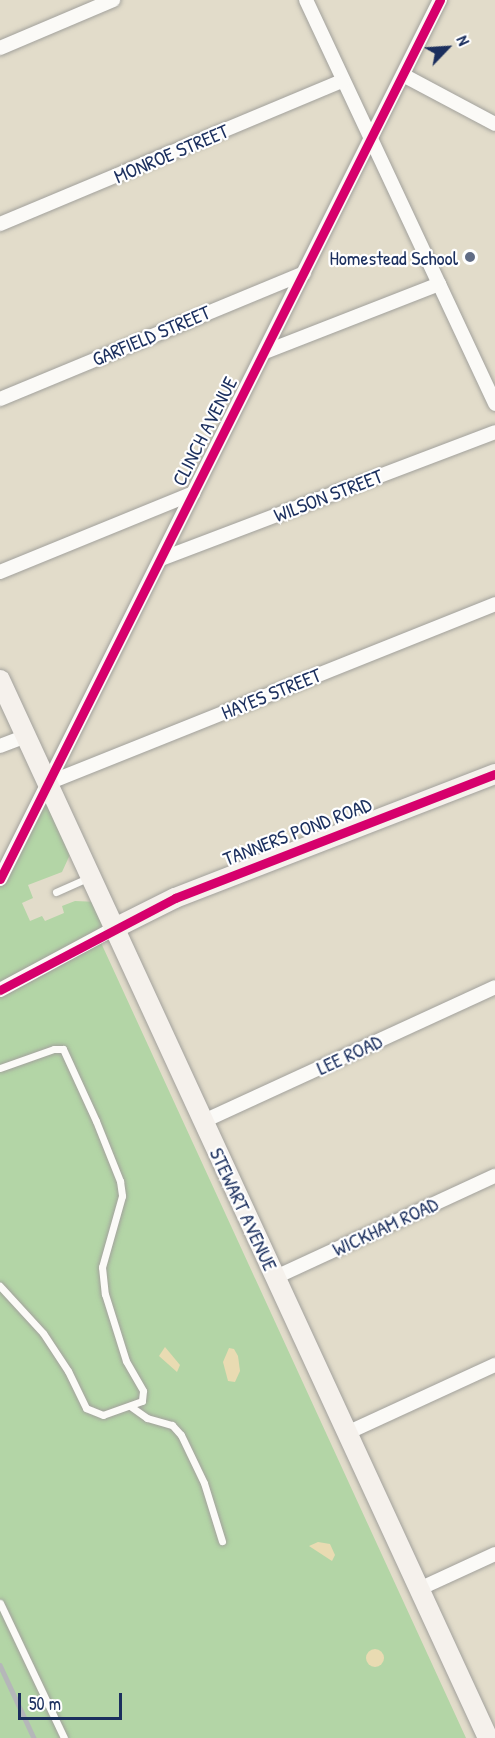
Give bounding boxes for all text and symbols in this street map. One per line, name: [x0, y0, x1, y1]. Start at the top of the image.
north arrow: [417, 18, 477, 78]
text: N: [452, 32, 475, 49]
street label: MONROE STREET: [110, 118, 232, 188]
place label: Homestead School: [329, 245, 458, 269]
marker: Homestead School: [463, 250, 477, 264]
street label: GARFIELD STREET: [88, 299, 214, 371]
street label: CLINCH AVENUE: [166, 373, 242, 489]
street label: WILSON STREET: [270, 463, 386, 527]
street label: HAYES STREET: [218, 662, 324, 724]
street label: TANNERS POND ROAD: [219, 792, 375, 870]
street label: LEE ROAD: [313, 1029, 385, 1079]
street label: STEWART AVENUE: [205, 1144, 283, 1274]
street label: WICKHAM ROAD: [328, 1191, 442, 1261]
scale bar: [21, 1681, 124, 1719]
text: 50 m: [29, 1691, 61, 1716]

